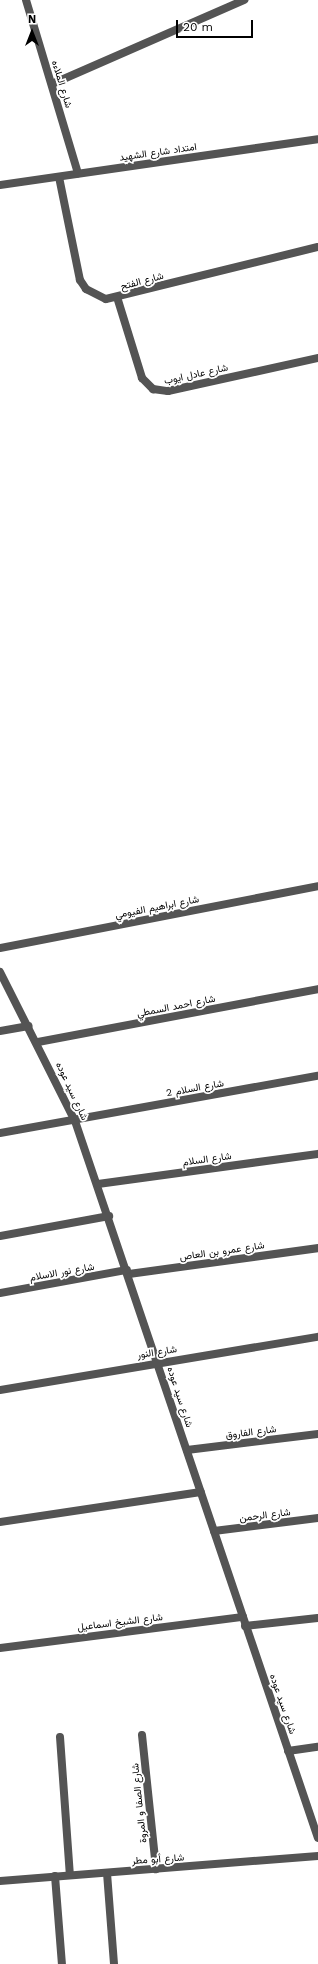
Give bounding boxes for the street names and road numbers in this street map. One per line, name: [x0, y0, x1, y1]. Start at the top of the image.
street label: شارع الملاءه: [49, 59, 75, 109]
street label: امتداد شارع الشهيد: [118, 141, 198, 163]
street label: شارع الفتح: [119, 269, 165, 293]
street label: شارع عادل ايوب: [163, 361, 229, 387]
street label: شارع ابراهيم الفيومي: [114, 893, 200, 921]
street label: شارع احمد السمطي: [136, 993, 216, 1019]
street label: شارع سيد عوده: [53, 1060, 91, 1122]
street label: شارع السلام 2: [165, 1077, 225, 1099]
street label: شارع السلام: [182, 1150, 232, 1168]
street label: شارع عمرو بن العاص: [179, 1239, 265, 1263]
street label: شارع نور الاسلام: [29, 1260, 95, 1284]
street label: شارع النور: [136, 1343, 178, 1361]
street label: شارع سيد عوده: [165, 1365, 195, 1429]
street label: شارع الفاروق: [225, 1423, 277, 1441]
street label: شارع الرحمن: [239, 1506, 291, 1524]
street label: شارع الشيخ اسماعيل: [77, 1611, 163, 1633]
street label: شارع سيد عوده: [267, 1672, 299, 1736]
street label: شارع الصفا و المروة: [129, 1763, 149, 1843]
street label: شارع أبو مطر: [131, 1851, 185, 1867]

